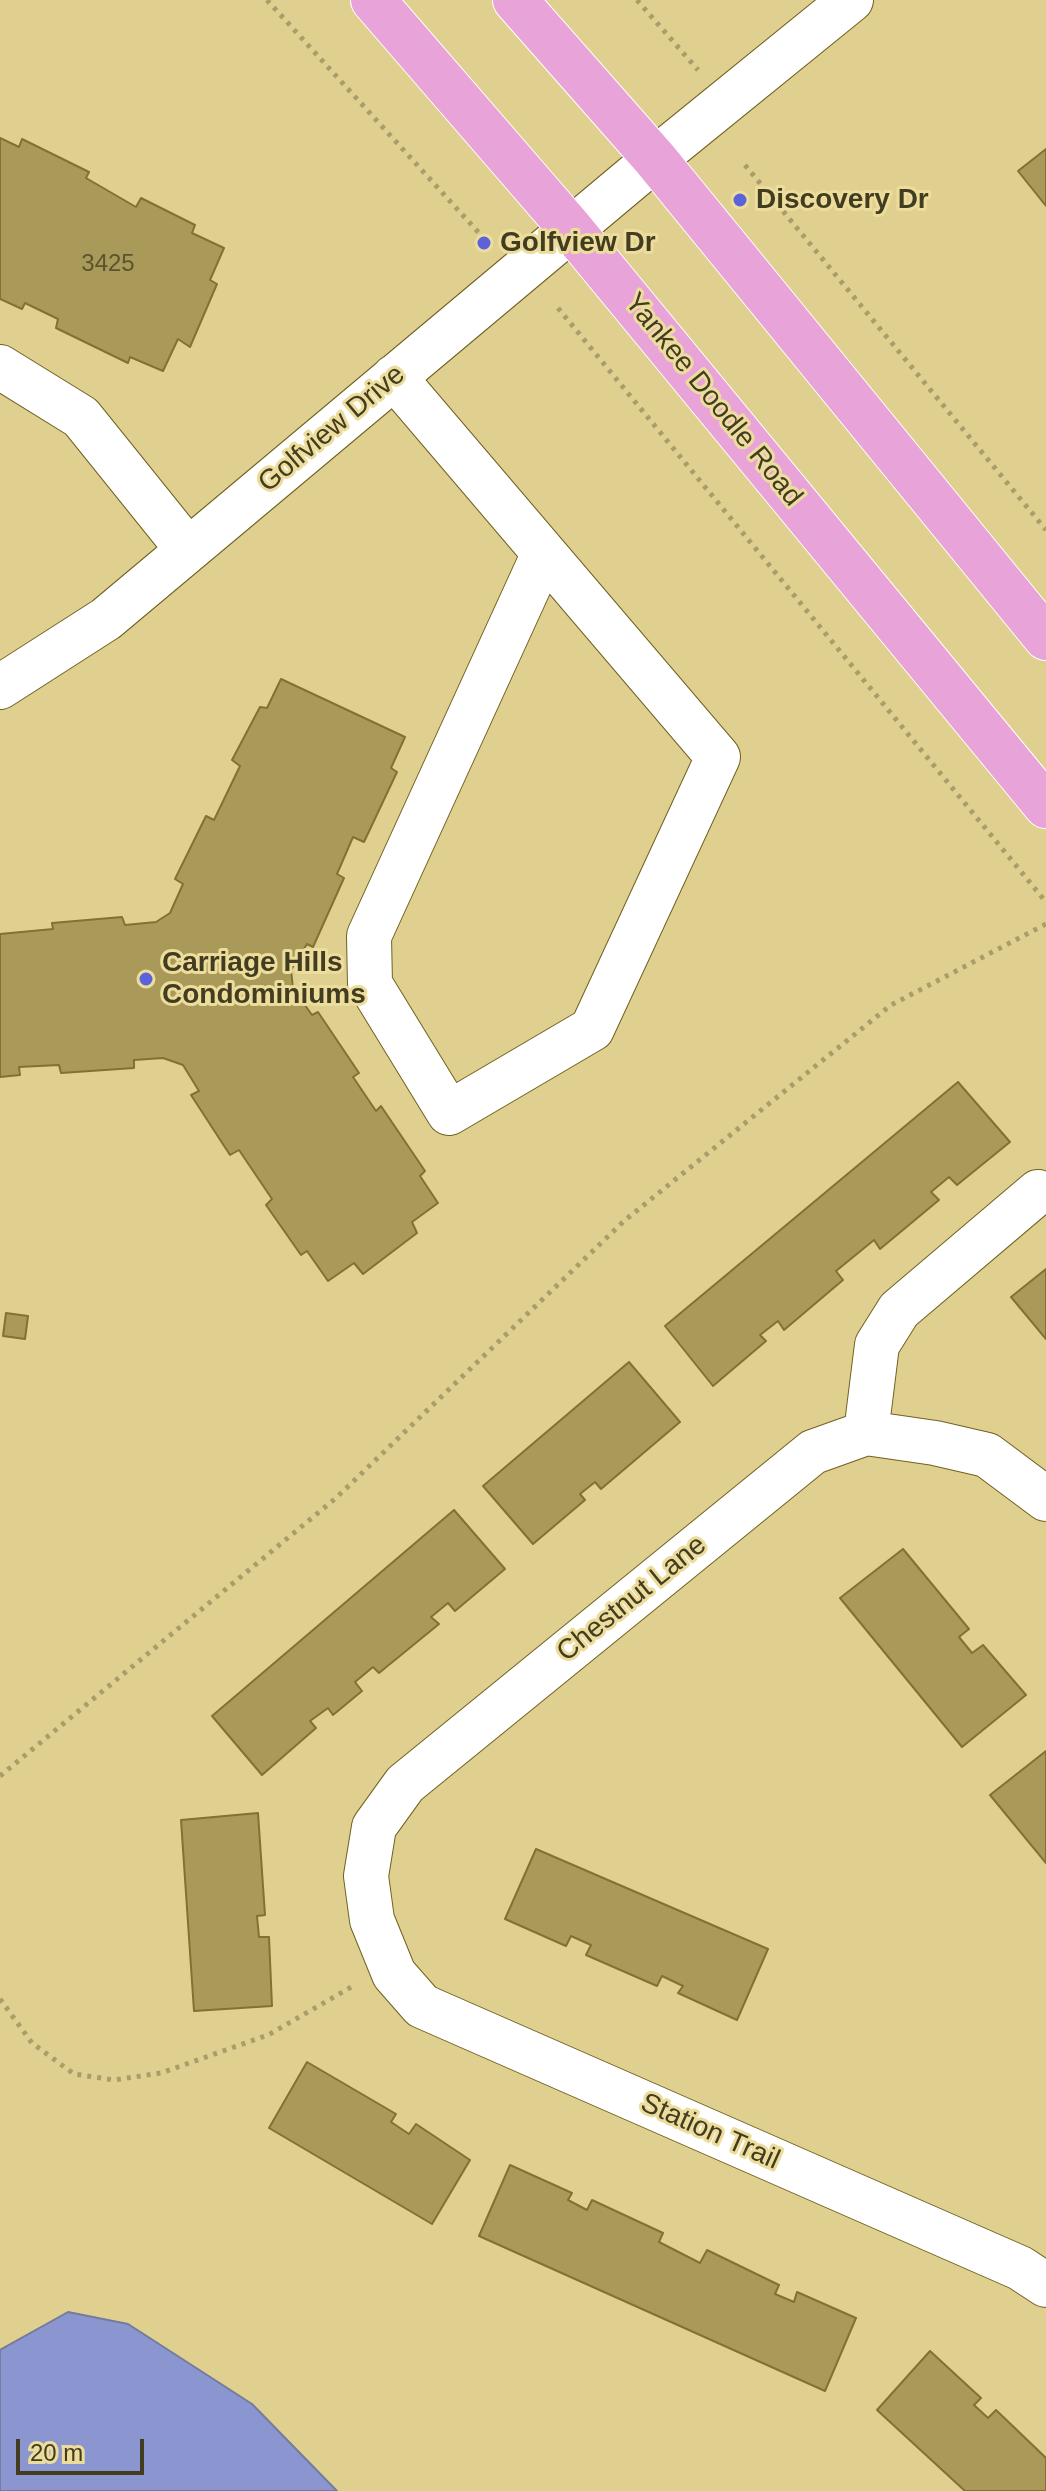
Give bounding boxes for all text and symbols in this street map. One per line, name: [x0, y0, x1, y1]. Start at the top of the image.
place label: Discovery Dr: [756, 183, 929, 217]
marker: Discovery Dr: [731, 191, 749, 209]
place label: Golfview Dr: [500, 226, 656, 260]
marker: Golfview Dr: [475, 234, 493, 252]
house number: 3425: [81, 250, 135, 278]
street label: Yankee Doodle Road: [617, 287, 809, 513]
street label: Golfview Drive: [252, 358, 412, 500]
place label: Carriage Hills Condominiums: [162, 946, 366, 1012]
marker: Carriage Hills Condominiums: [137, 970, 155, 988]
street label: Chestnut Lane: [551, 1529, 713, 1669]
street label: Station Trail: [635, 2086, 785, 2178]
scale bar: [20, 2423, 148, 2473]
text: 20 m: [30, 2439, 83, 2466]

